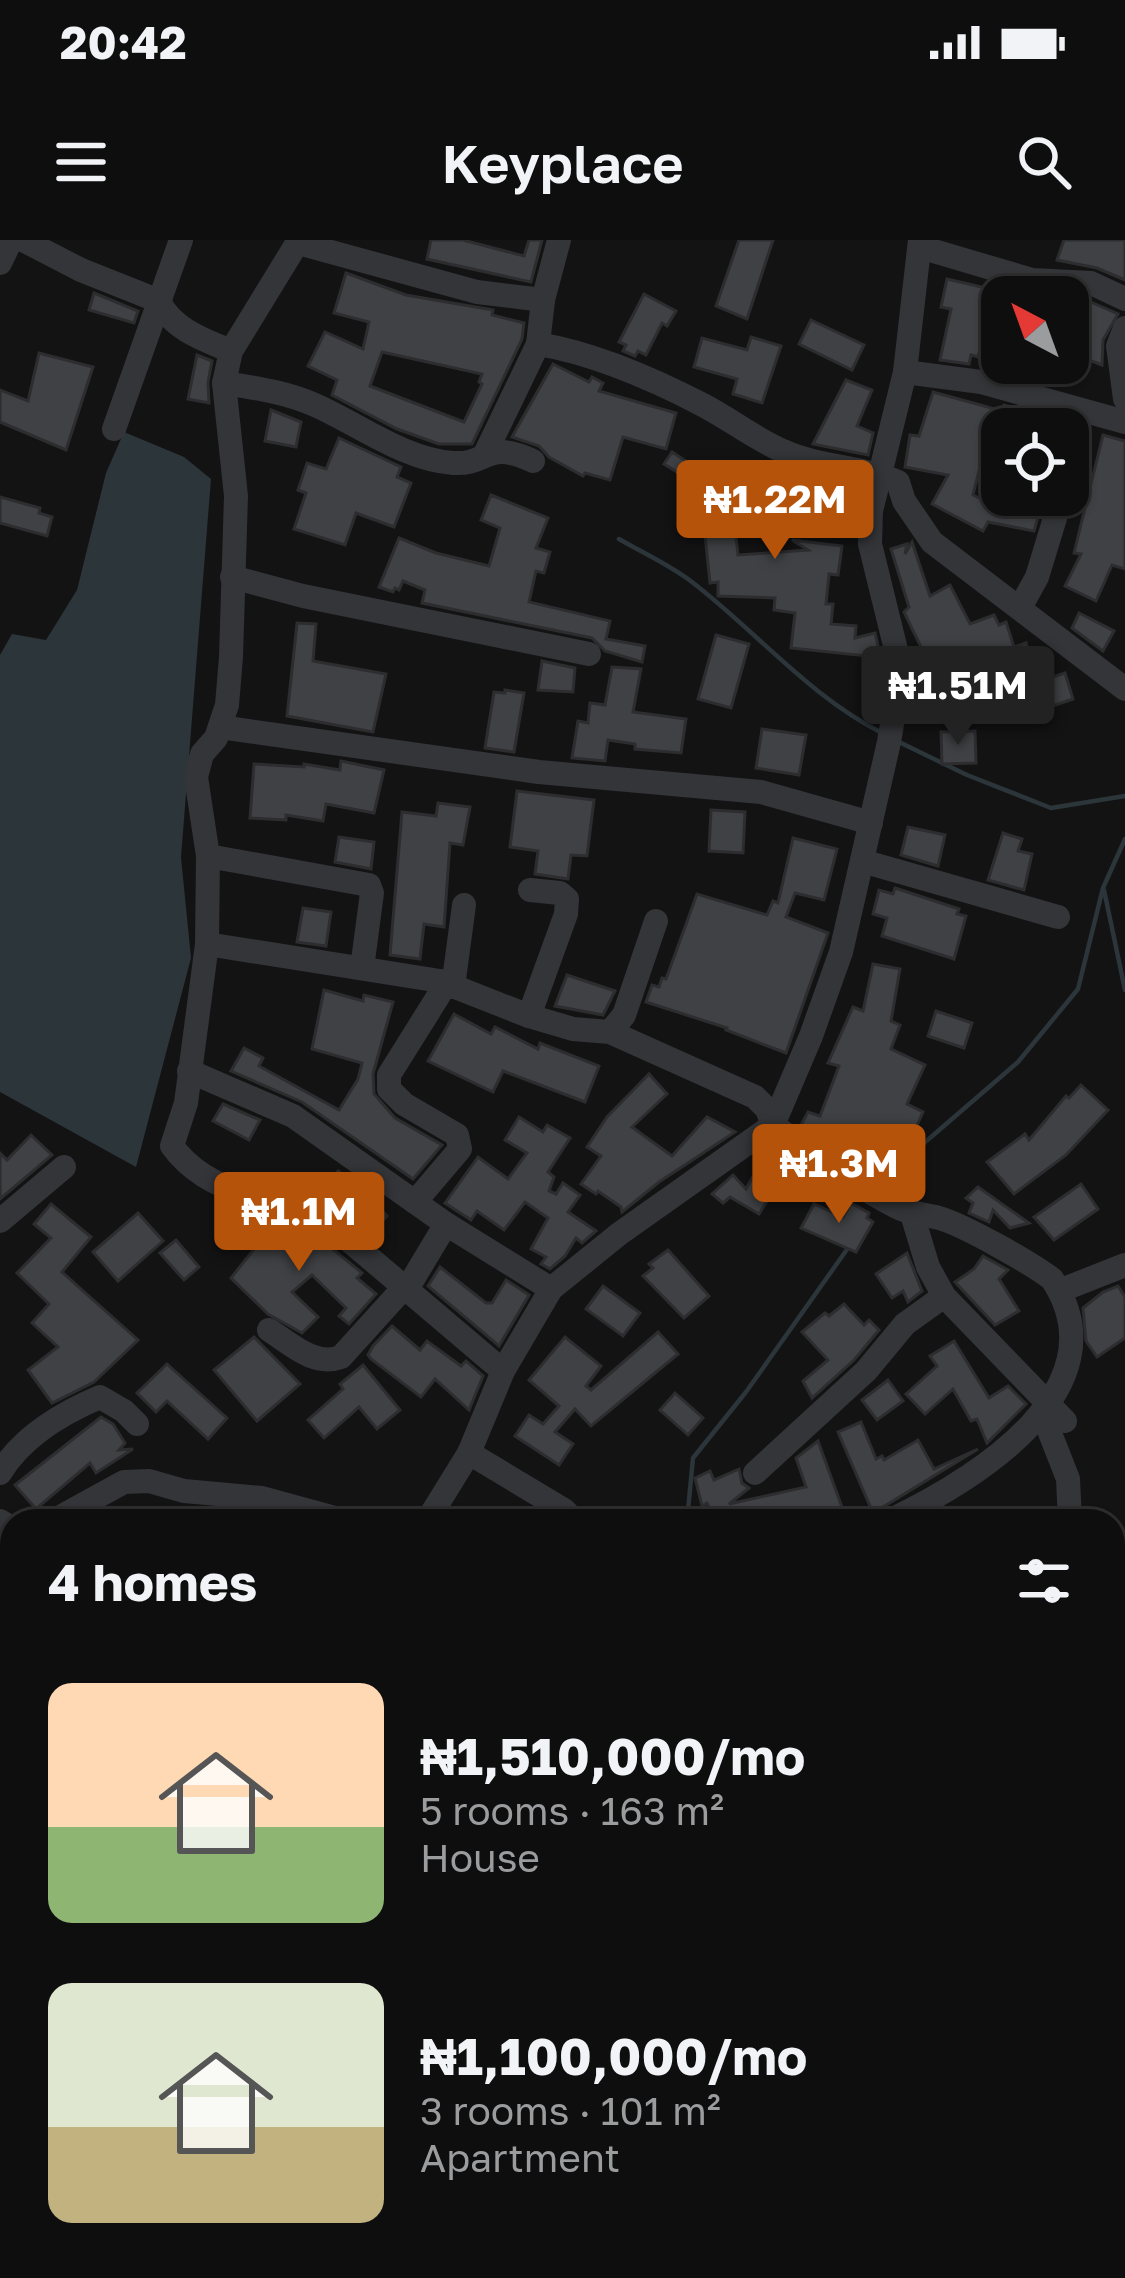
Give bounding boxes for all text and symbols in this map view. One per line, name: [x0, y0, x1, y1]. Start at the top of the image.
text: 20:42: [60, 15, 187, 69]
icon: menu: [48, 129, 114, 195]
icon: search: [1011, 129, 1077, 195]
text: Keyplace: [441, 130, 684, 195]
north arrow: [981, 276, 1089, 384]
map controls: [981, 276, 1089, 516]
button: locate: [981, 408, 1089, 516]
pin: ₦1.22M: [677, 460, 873, 562]
text: ₦1.22M: [703, 475, 847, 522]
pin: ₦1.51M: [860, 646, 1056, 748]
text: ₦1.51M: [888, 661, 1028, 708]
pin: ₦1.3M: [755, 1124, 923, 1226]
text: ₦1.3M: [779, 1139, 899, 1186]
pin: ₦1.1M: [215, 1172, 383, 1274]
text: ₦1.1M: [241, 1187, 357, 1234]
icon: filters: [1011, 1548, 1077, 1614]
text: 4 homes: [48, 1551, 257, 1612]
text: ₦1,510,000/mo: [420, 1725, 805, 1786]
icon: home: [144, 1731, 288, 1875]
text: 5 rooms · 163 m²: [420, 1787, 724, 1834]
text: House: [420, 1834, 540, 1881]
text: ₦1,100,000/mo: [420, 2025, 807, 2086]
icon: home: [144, 2031, 288, 2175]
text: 3 rooms · 101 m²: [420, 2087, 721, 2134]
text: Apartment: [420, 2134, 620, 2181]

